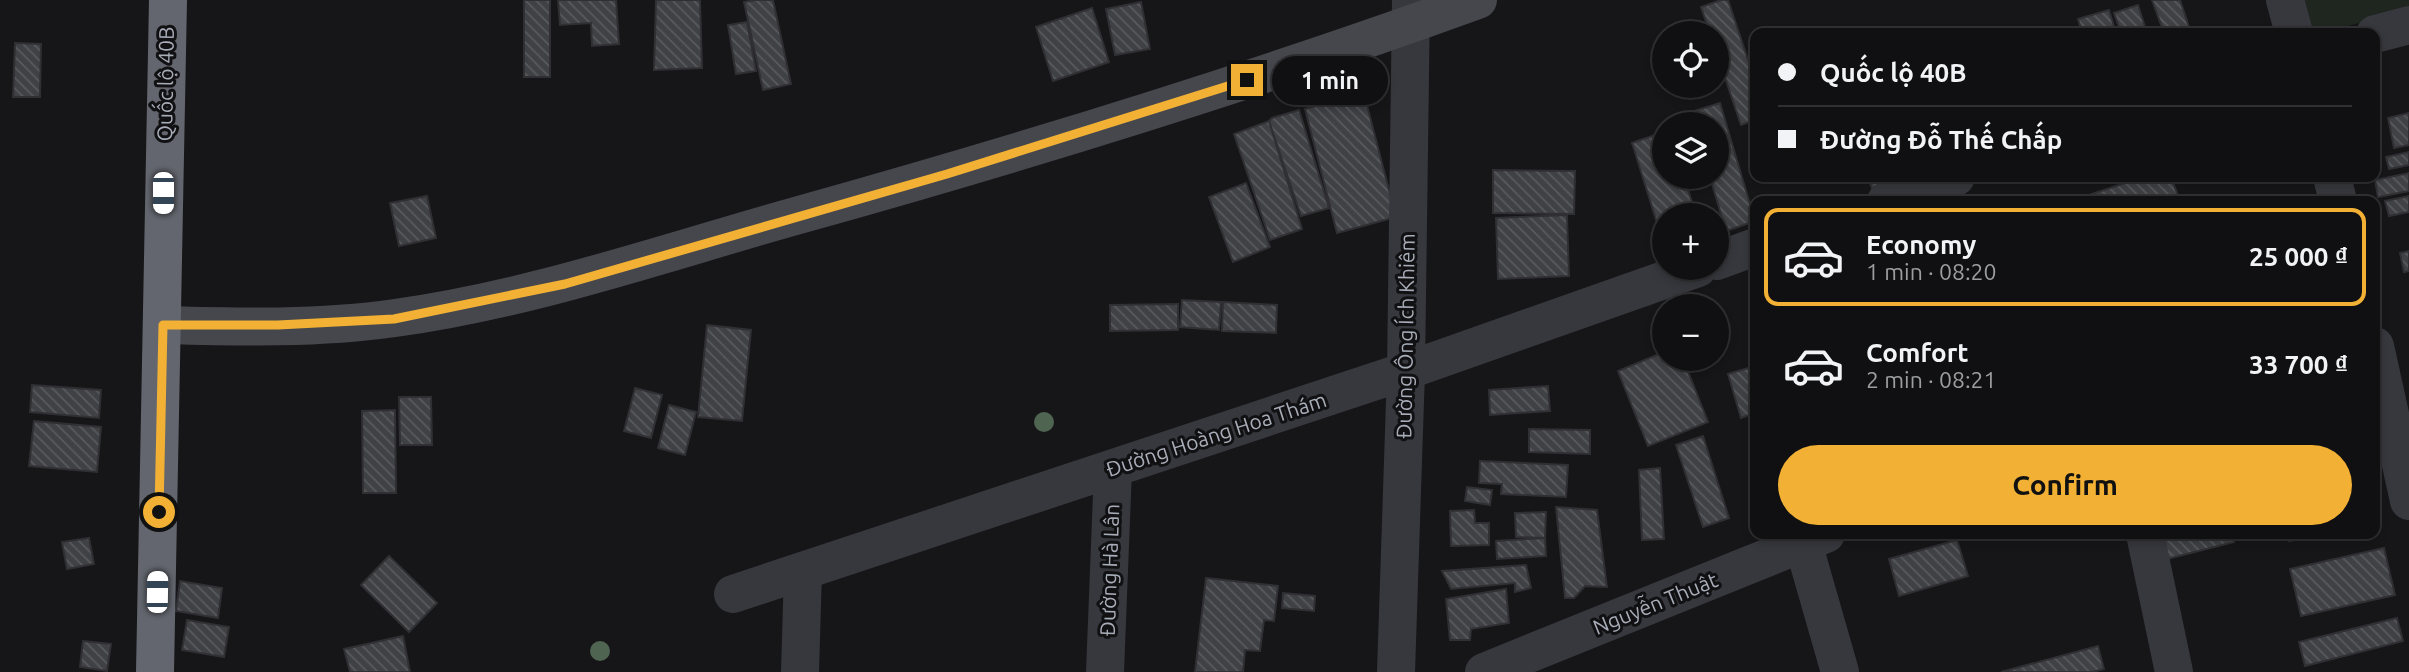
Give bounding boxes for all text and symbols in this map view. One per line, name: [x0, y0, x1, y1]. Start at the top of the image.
map controls: [1652, 21, 1729, 371]
button: locate: [1652, 21, 1729, 98]
street label: Quốc lộ 40B: [150, 26, 178, 142]
callout: 1 min: [1272, 56, 1387, 104]
text: Quốc lộ 40B: [1820, 58, 1967, 87]
route end: [1231, 64, 1263, 96]
text: 1 min: [1301, 68, 1359, 93]
button: layers: [1652, 112, 1729, 189]
text: Đường Đỗ Thế Chấp: [1820, 125, 2062, 154]
car: [153, 172, 174, 214]
button: +: [1652, 203, 1729, 280]
icon: car: [1782, 226, 1845, 289]
text: Economy: [1866, 230, 1976, 259]
street label: Đường Ông Ích Khiêm: [1391, 233, 1419, 439]
text: 25 000 ₫: [2249, 242, 2348, 271]
text: 1 min · 08:20: [1866, 259, 1997, 284]
button: −: [1652, 294, 1729, 371]
icon: car: [1782, 334, 1845, 397]
text: Comfort: [1866, 338, 1969, 367]
text: 33 700 ₫: [2249, 350, 2348, 379]
text: 2 min · 08:21: [1866, 367, 1997, 392]
street label: Đường Hoàng Hoa Thám: [1103, 387, 1329, 481]
button: Confirm: [1778, 445, 2352, 525]
route start: [143, 496, 175, 528]
street label: Đường Hà Lân: [1095, 503, 1123, 637]
street label: Nguyễn Thuật: [1589, 566, 1721, 639]
car: [147, 571, 168, 613]

